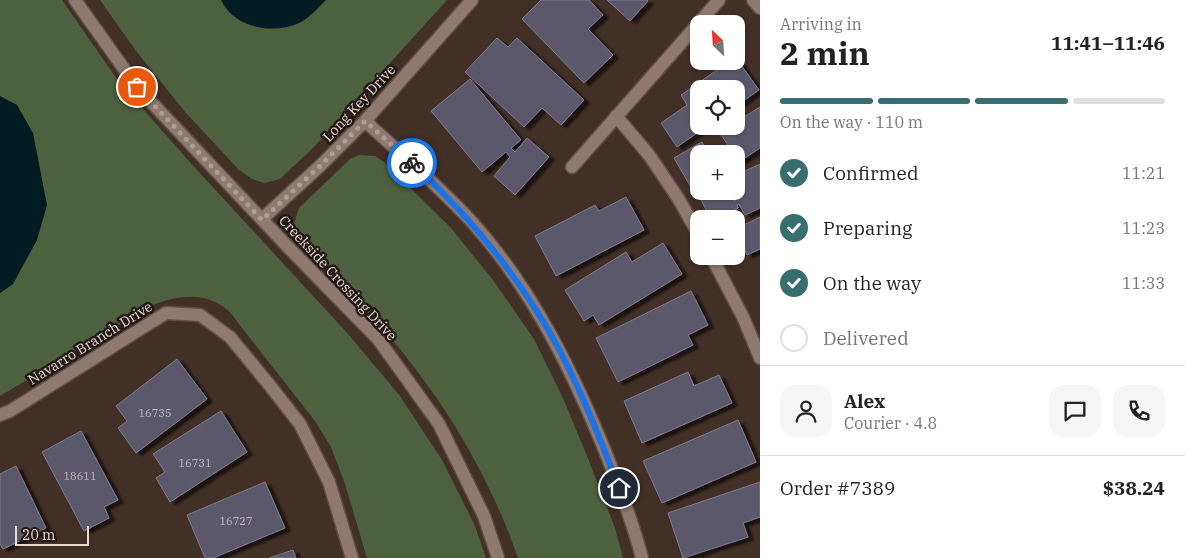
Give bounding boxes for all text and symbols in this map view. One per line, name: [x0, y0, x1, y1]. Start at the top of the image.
text: Arriving in: [780, 14, 862, 34]
north arrow: [690, 15, 745, 70]
map controls: [690, 15, 745, 265]
text: 11:41–11:46: [1051, 31, 1165, 55]
text: 2 min: [780, 32, 870, 74]
street label: Long Key Drive: [319, 61, 399, 145]
pin: [116, 66, 158, 108]
icon: bag: [123, 73, 151, 101]
button: locate: [690, 80, 745, 135]
text: On the way · 110 m: [780, 112, 923, 132]
courier: [387, 138, 437, 188]
button: +: [690, 145, 745, 200]
icon: bike: [398, 149, 426, 177]
icon: check: [780, 159, 808, 187]
text: Confirmed: [823, 161, 918, 185]
text: 11:21: [1122, 163, 1165, 183]
button: −: [690, 210, 745, 265]
street label: Creekside Crossing Drive: [275, 212, 401, 344]
icon: check: [780, 214, 808, 242]
text: Preparing: [823, 216, 912, 240]
text: 11:23: [1122, 218, 1165, 238]
icon: check: [780, 269, 808, 297]
text: On the way: [823, 271, 921, 295]
text: 11:33: [1122, 273, 1165, 293]
street label: Navarro Branch Drive: [24, 297, 156, 389]
text: Delivered: [823, 326, 909, 350]
button: person: [780, 385, 832, 437]
button: chat: [1049, 385, 1101, 437]
button: phone: [1113, 385, 1165, 437]
text: Alex: [844, 389, 885, 413]
house number: 16735: [139, 406, 172, 420]
text: Courier · 4.8: [844, 413, 937, 433]
house number: 16731: [179, 456, 212, 470]
pin: [598, 467, 640, 509]
house number: 18611: [64, 469, 97, 483]
icon: home: [605, 474, 633, 502]
text: Order #7389: [780, 476, 895, 500]
text: $38.24: [1103, 476, 1165, 500]
house number: 16727: [220, 514, 253, 528]
scale bar: [15, 523, 89, 546]
text: 20 m: [22, 526, 55, 544]

